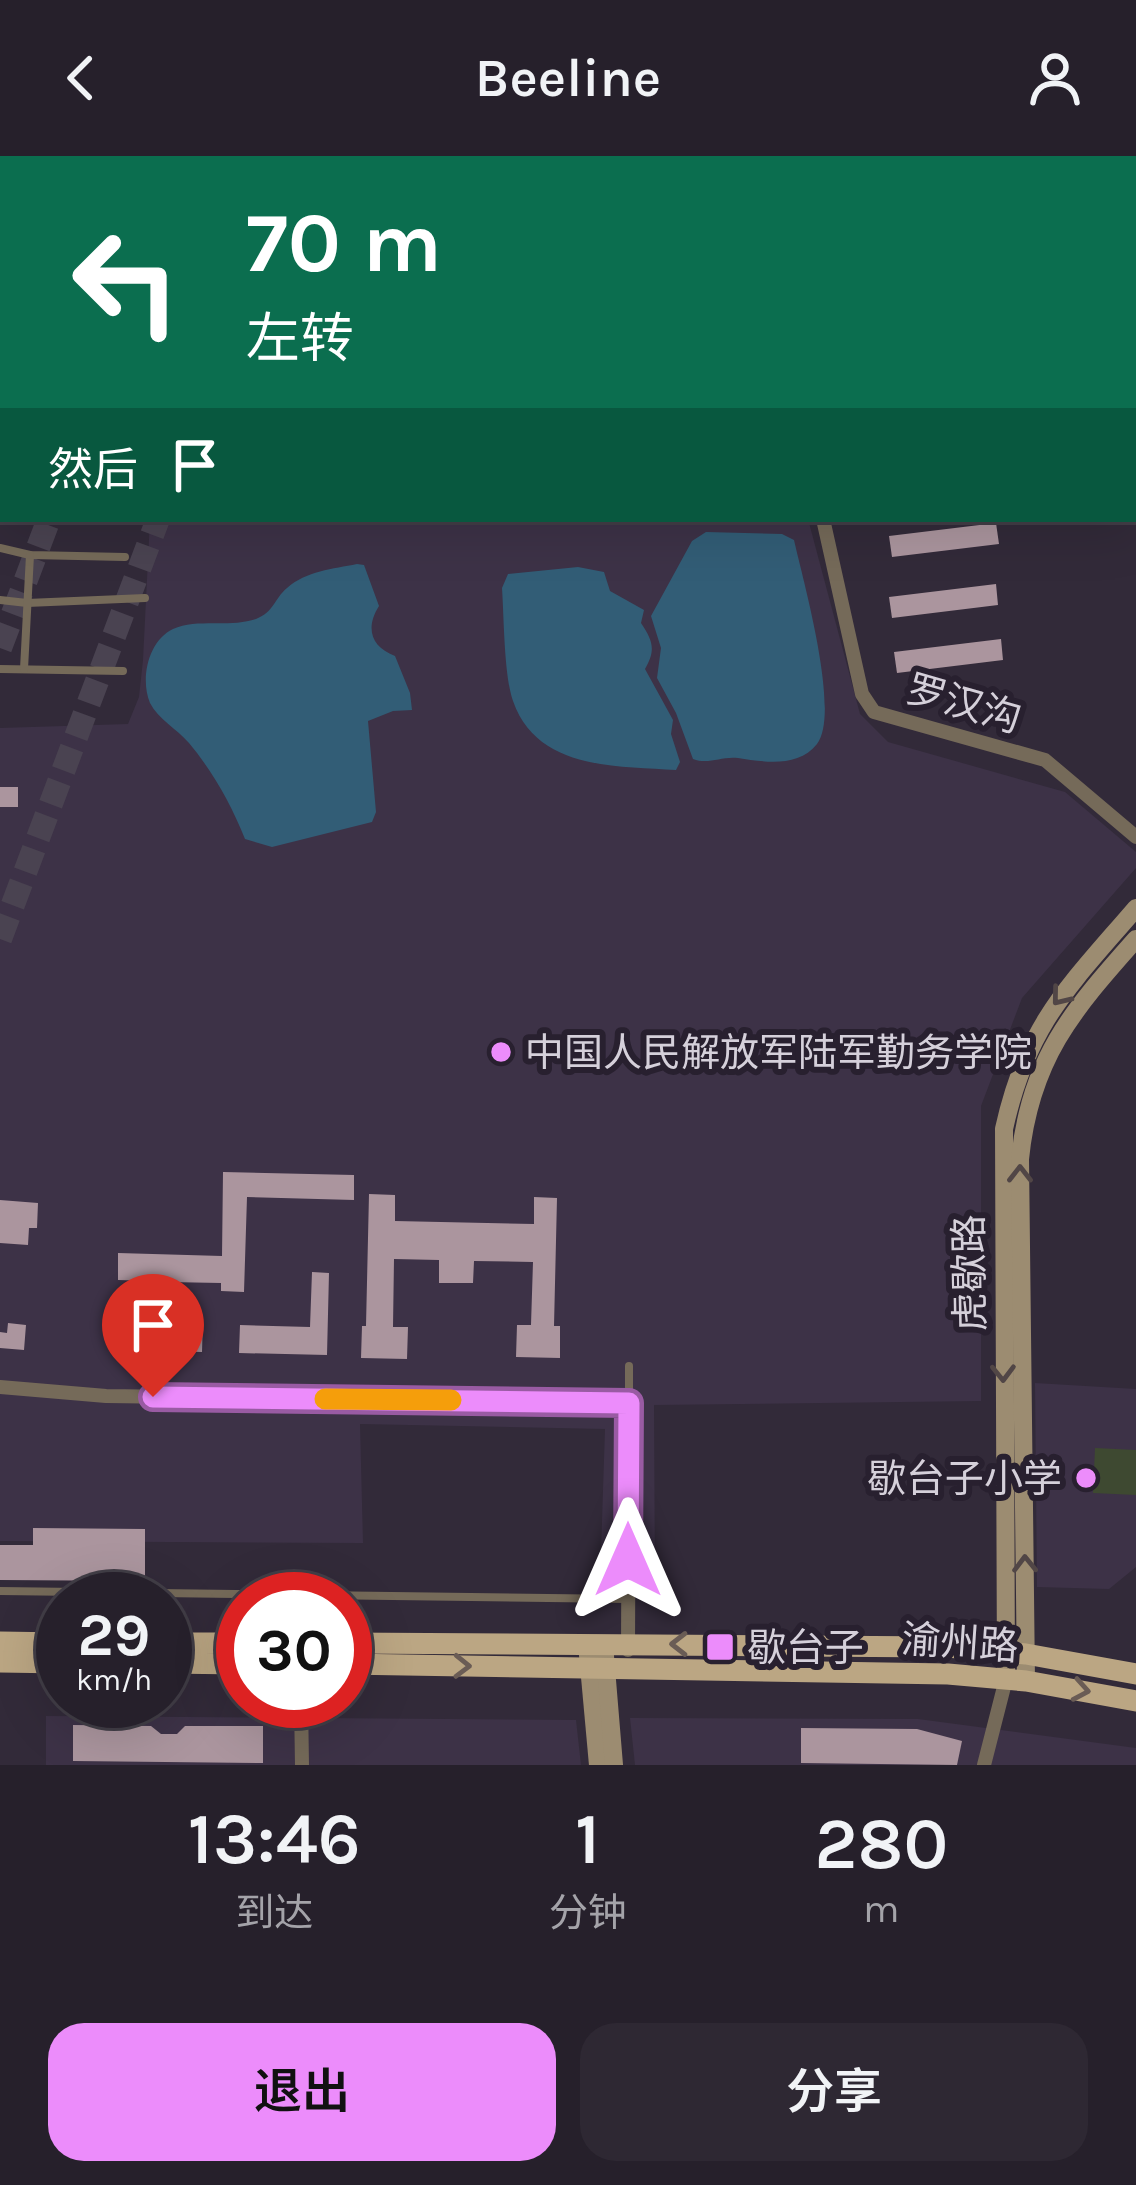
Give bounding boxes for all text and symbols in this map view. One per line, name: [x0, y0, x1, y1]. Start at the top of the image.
icon: back: [48, 45, 114, 111]
icon: person: [1022, 45, 1088, 111]
text: Beeline: [475, 46, 661, 110]
text: 70 m: [246, 194, 442, 292]
icon: left: [48, 204, 204, 360]
text: 左转: [246, 307, 354, 371]
icon: arrive: [162, 432, 228, 498]
text: 然后: [48, 444, 138, 496]
street label: 罗汉沟: [901, 666, 1026, 742]
one-way arrow: [1053, 983, 1075, 1005]
place label: 中国人民解放军陆军勤务学院: [525, 1030, 1032, 1076]
marker: 中国人民解放军陆军勤务学院: [488, 1039, 514, 1065]
one-way arrow: [1007, 1164, 1033, 1182]
street label: 虎歇路: [946, 1214, 994, 1332]
pin: [102, 1274, 204, 1397]
icon: arrive: [120, 1292, 186, 1358]
one-way arrow: [990, 1365, 1016, 1383]
place label: 歇台子小学: [867, 1456, 1062, 1502]
marker: 歇台子小学: [1073, 1465, 1099, 1491]
position arrow: [565, 1497, 691, 1623]
one-way arrow: [1012, 1554, 1038, 1573]
speed limit sign: 30: [216, 1572, 372, 1728]
text: 29: [78, 1600, 150, 1670]
street label: 渝州路: [900, 1616, 1020, 1670]
place label: 歇台子: [747, 1625, 864, 1671]
one-way arrow: [669, 1631, 687, 1657]
marker: 歇台子: [704, 1631, 736, 1663]
one-way arrow: [454, 1653, 472, 1679]
text: km/h: [76, 1662, 152, 1698]
one-way arrow: [1071, 1677, 1091, 1702]
text: 13:46: [188, 1797, 361, 1881]
text: 1: [575, 1797, 600, 1881]
text: 280: [814, 1802, 948, 1886]
text: m: [863, 1886, 900, 1932]
text: 到达: [235, 1890, 313, 1936]
text: 分钟: [549, 1890, 627, 1936]
button: 退出: [48, 2023, 556, 2161]
button: 分享: [580, 2023, 1088, 2161]

